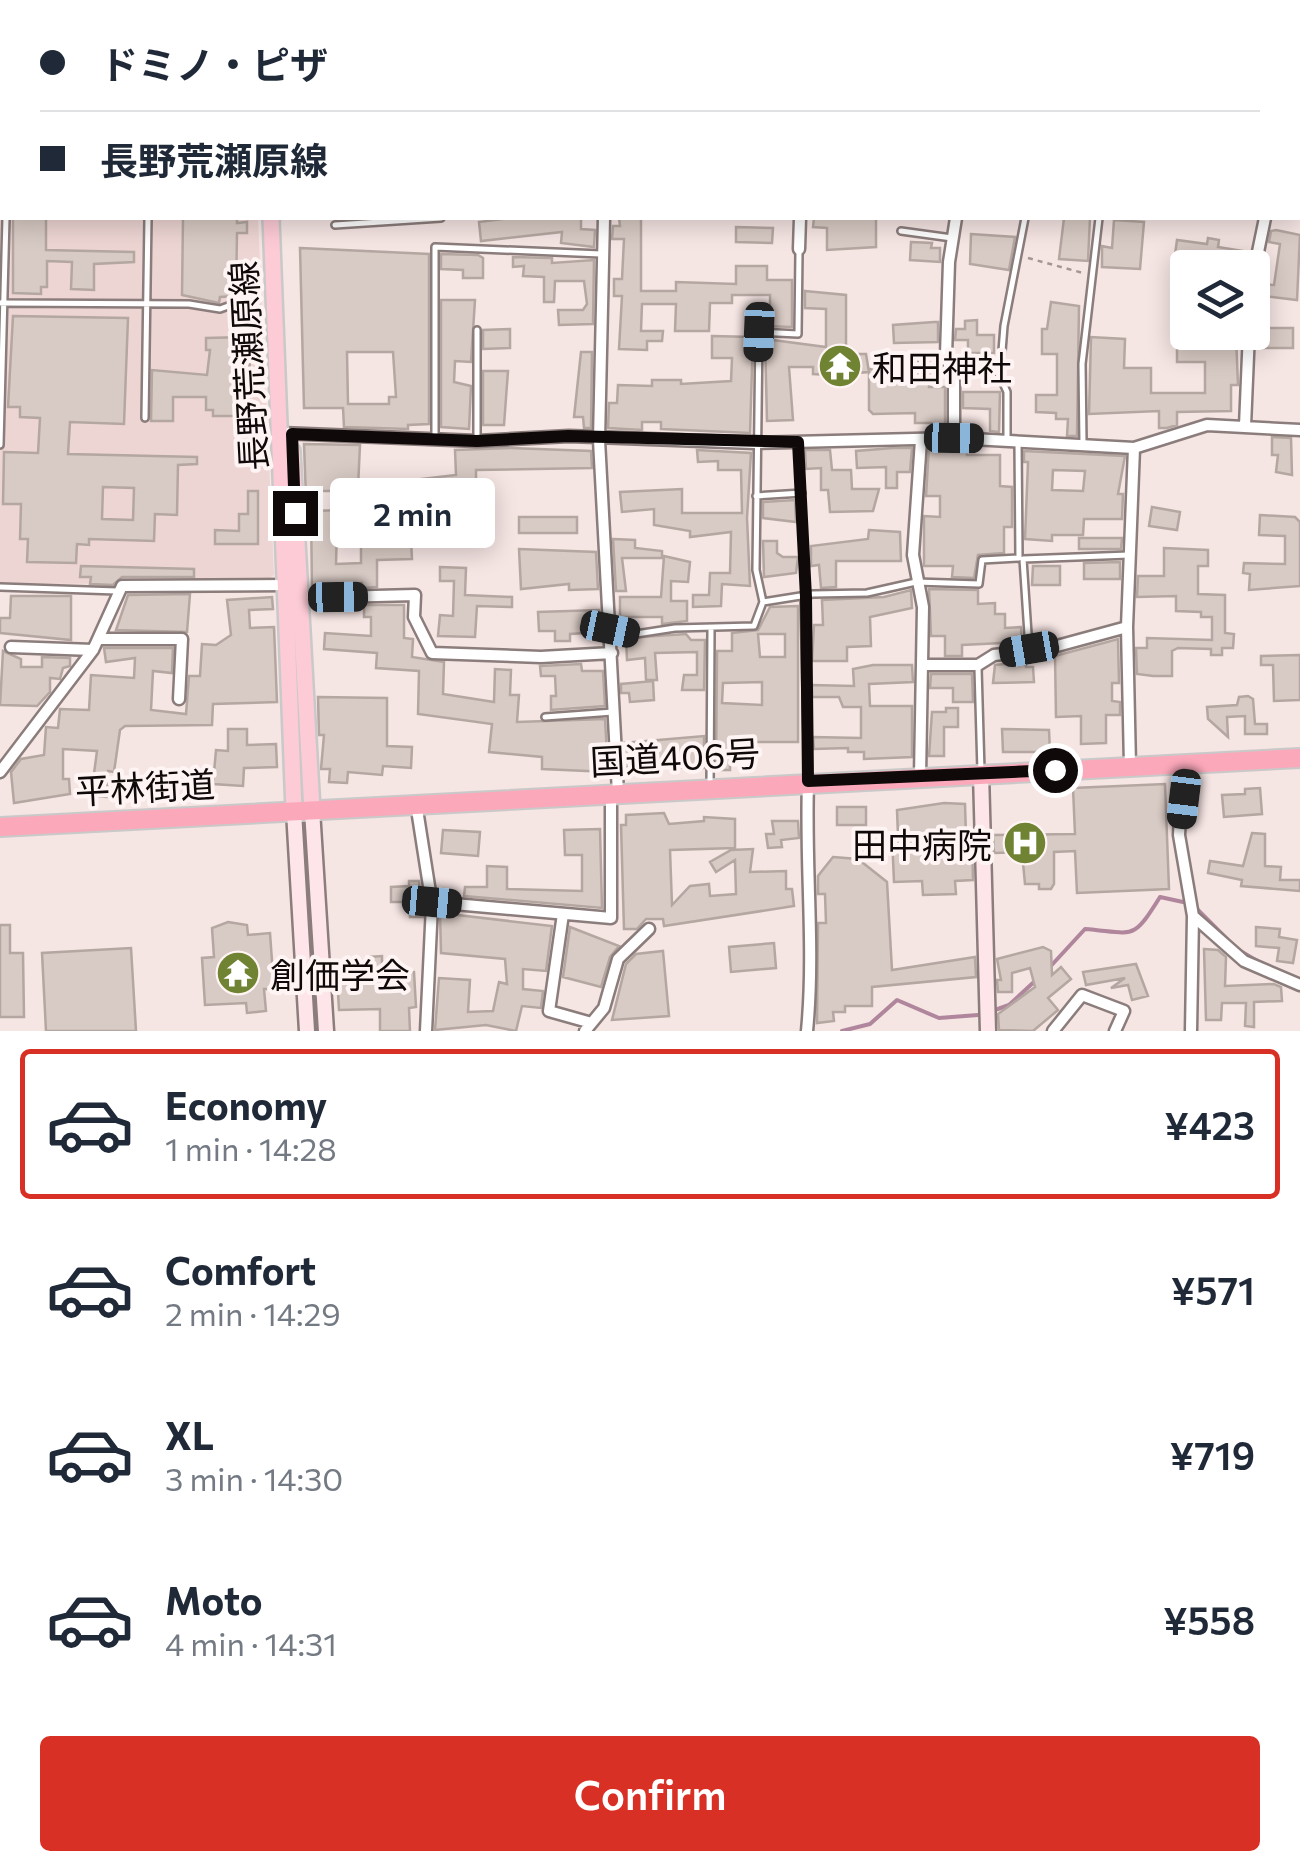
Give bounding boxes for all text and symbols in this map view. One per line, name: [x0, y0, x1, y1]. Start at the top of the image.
text: ドミノ・ピザ: [100, 40, 328, 87]
text: 長野荒瀬原線: [100, 136, 328, 183]
map controls: [1170, 250, 1270, 350]
button: layers: [1170, 250, 1270, 350]
street label: 長野荒瀬原線: [220, 260, 274, 472]
car: [743, 301, 775, 363]
temple icon: 和田神社: [817, 343, 863, 389]
place label: 和田神社: [872, 345, 1012, 388]
car: [924, 422, 984, 454]
callout: 2 min: [330, 478, 495, 548]
route end: [273, 491, 318, 536]
text: 2 min: [373, 493, 452, 533]
car: [308, 581, 368, 613]
car: [578, 608, 642, 650]
car: [997, 629, 1061, 669]
street label: 国道406号: [589, 730, 761, 782]
route start: [1033, 748, 1078, 793]
street label: 平林街道: [74, 761, 216, 811]
car: [1165, 767, 1203, 831]
hospital icon: 田中病院: [1002, 820, 1048, 866]
place label: 田中病院: [852, 822, 992, 865]
car: [401, 884, 463, 920]
temple icon: 創価学会: [215, 950, 261, 996]
place label: 創価学会: [270, 952, 410, 995]
icon: car: [45, 1079, 135, 1169]
text: Economy: [165, 1081, 327, 1128]
text: ¥423: [1164, 1101, 1255, 1148]
text: 1 min · 14:28: [165, 1128, 337, 1168]
icon: car: [45, 1244, 135, 1334]
text: Comfort: [165, 1246, 316, 1293]
text: ¥571: [1171, 1266, 1255, 1313]
text: 2 min · 14:29: [165, 1293, 341, 1333]
icon: car: [45, 1409, 135, 1499]
text: XL: [165, 1411, 214, 1458]
text: ¥719: [1170, 1431, 1255, 1478]
text: 3 min · 14:30: [165, 1458, 343, 1498]
icon: car: [45, 1574, 135, 1664]
text: Moto: [165, 1576, 263, 1623]
text: ¥558: [1163, 1596, 1255, 1643]
text: 4 min · 14:31: [165, 1623, 337, 1663]
button: Confirm: [40, 1736, 1260, 1851]

